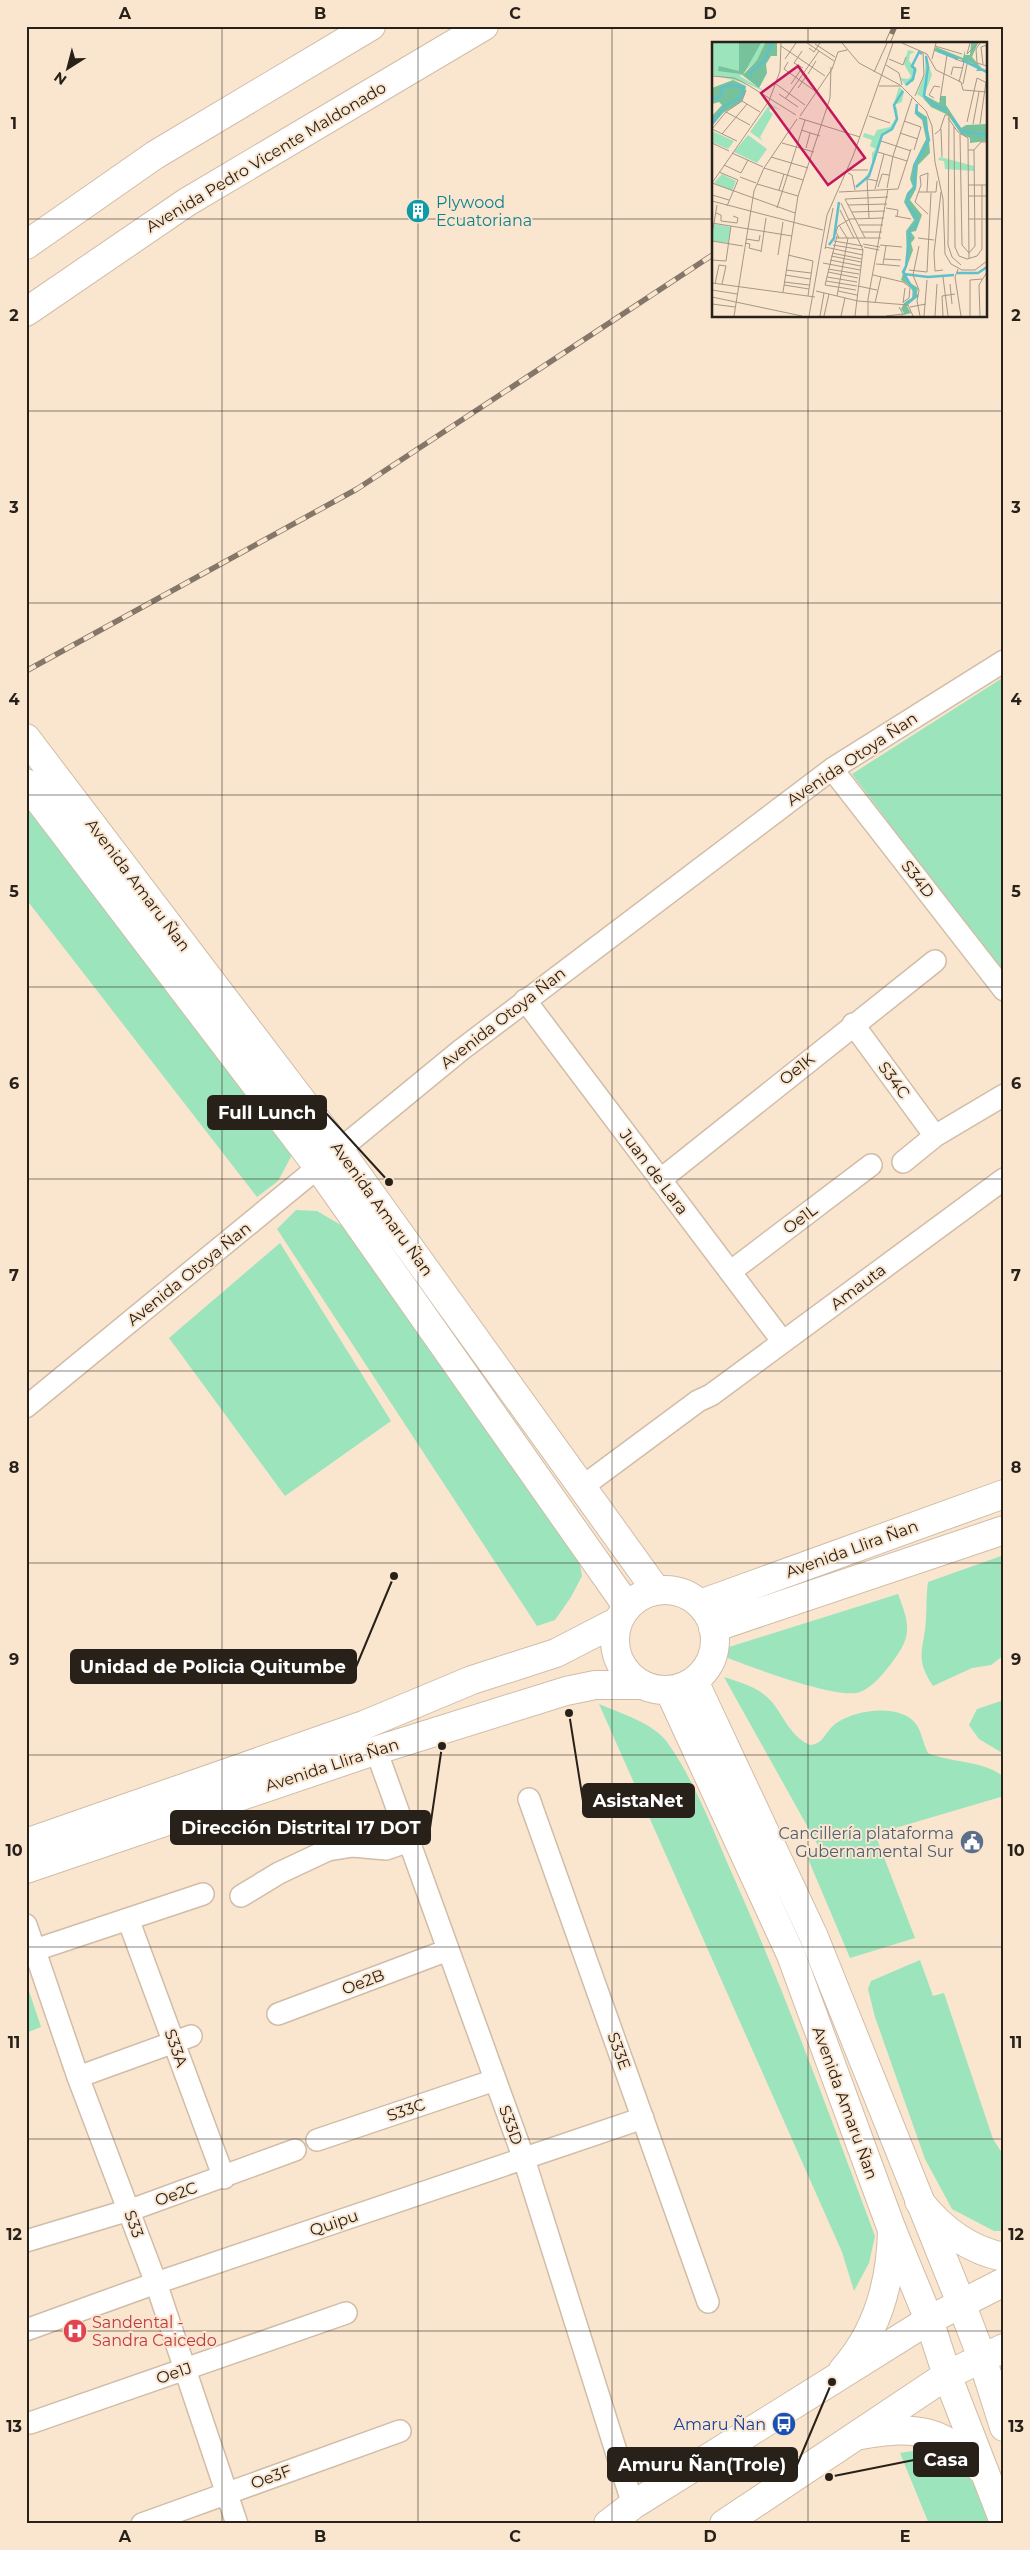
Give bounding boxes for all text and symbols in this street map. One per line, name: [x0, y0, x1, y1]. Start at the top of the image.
text: A: [118, 4, 132, 23]
text: B: [314, 4, 326, 23]
text: C: [509, 4, 521, 23]
text: D: [703, 4, 717, 23]
text: E: [900, 4, 910, 23]
north arrow: [42, 42, 92, 92]
inset map: [712, 42, 988, 318]
text: N: [50, 68, 70, 89]
street label: Avenida Pedro Vicente Maldonado: [143, 78, 389, 236]
text: 1: [11, 114, 17, 133]
text: 1: [1013, 114, 1019, 133]
place label: Plywood Ecuatoriana: [436, 193, 532, 230]
building icon: Plywood Ecuatoriana: [405, 198, 431, 224]
text: 2: [9, 306, 19, 325]
text: 2: [1011, 306, 1021, 325]
text: 3: [8, 498, 19, 517]
text: 3: [1010, 498, 1021, 517]
text: 4: [8, 690, 20, 709]
text: 4: [1010, 690, 1022, 709]
street label: Avenida Otoya Ñan: [783, 708, 921, 810]
street label: Avenida Amaru Ñan: [82, 815, 194, 955]
street label: S34D: [897, 856, 939, 902]
text: 5: [9, 882, 19, 901]
text: 5: [1011, 882, 1021, 901]
street label: Avenida Otoya Ñan: [437, 963, 569, 1073]
street label: Oe1K: [776, 1049, 819, 1089]
street label: S34C: [874, 1058, 914, 1102]
text: 6: [9, 1074, 19, 1093]
text: 6: [1011, 1074, 1021, 1093]
callout: Full Lunch: [208, 1096, 326, 1129]
text: Full Lunch: [218, 1102, 316, 1124]
street label: Juan de Lara: [615, 1125, 692, 1218]
street label: Avenida Amaru Ñan: [327, 1138, 437, 1280]
street label: Oe1L: [779, 1200, 821, 1238]
street label: Avenida Otoya Ñan: [123, 1218, 255, 1330]
street label: Amauta: [827, 1260, 889, 1314]
text: 7: [9, 1266, 19, 1285]
text: 7: [1011, 1266, 1021, 1285]
text: 8: [9, 1458, 19, 1477]
text: 8: [1011, 1458, 1021, 1477]
street label: Avenida Llira Ñan: [783, 1516, 921, 1582]
text: 9: [9, 1650, 19, 1669]
callout: Unidad de Policia Quitumbe: [71, 1650, 356, 1683]
text: 9: [1011, 1650, 1021, 1669]
text: Unidad de Policia Quitumbe: [80, 1656, 346, 1678]
street label: Avenida Llira Ñan: [263, 1734, 401, 1796]
callout: AsistaNet: [583, 1784, 694, 1817]
text: AsistaNet: [592, 1790, 683, 1812]
callout: Dirección Distrital 17 DOT: [171, 1811, 430, 1844]
text: Dirección Distrital 17 DOT: [181, 1817, 422, 1839]
place label: Cancillería plataforma Gubernamental Sur: [779, 1824, 954, 1861]
public building icon: Cancillería plataforma Gubernamental Sur: [959, 1829, 985, 1855]
text: 10: [5, 1841, 23, 1860]
text: 10: [1007, 1841, 1025, 1860]
street label: Oe2B: [339, 1965, 387, 1999]
street label: Avenida Amaru Ñan: [808, 2024, 882, 2182]
street label: S33A: [160, 2026, 192, 2070]
street label: S33E: [604, 2030, 634, 2072]
text: 11: [8, 2033, 20, 2052]
text: 11: [1010, 2033, 1022, 2052]
street label: S33C: [384, 2095, 428, 2125]
street label: S33D: [495, 2103, 527, 2147]
street label: Oe2C: [152, 2178, 200, 2210]
street label: Quipu: [307, 2206, 361, 2240]
street label: S33: [120, 2208, 148, 2240]
text: 12: [6, 2225, 22, 2244]
text: 12: [1008, 2225, 1024, 2244]
place label: Sandental - Sandra Caicedo: [92, 2313, 217, 2350]
hospital icon: Sandental - Sandra Caicedo: [62, 2318, 88, 2344]
street label: Oe1J: [154, 2358, 194, 2388]
bus stop icon: Amaru Ñan: [771, 2411, 797, 2437]
place label: Amaru Ñan: [673, 2415, 766, 2434]
text: 13: [6, 2417, 22, 2436]
text: 13: [1008, 2417, 1024, 2436]
callout: Casa: [914, 2443, 978, 2476]
callout: Amuru Ñan(Trole): [608, 2448, 797, 2481]
text: Casa: [924, 2449, 968, 2471]
text: Amuru Ñan(Trole): [617, 2454, 786, 2476]
street label: Oe3F: [248, 2461, 294, 2493]
text: A: [118, 2527, 132, 2546]
text: B: [314, 2527, 326, 2546]
text: C: [509, 2527, 521, 2546]
text: D: [703, 2527, 717, 2546]
text: E: [900, 2527, 910, 2546]

